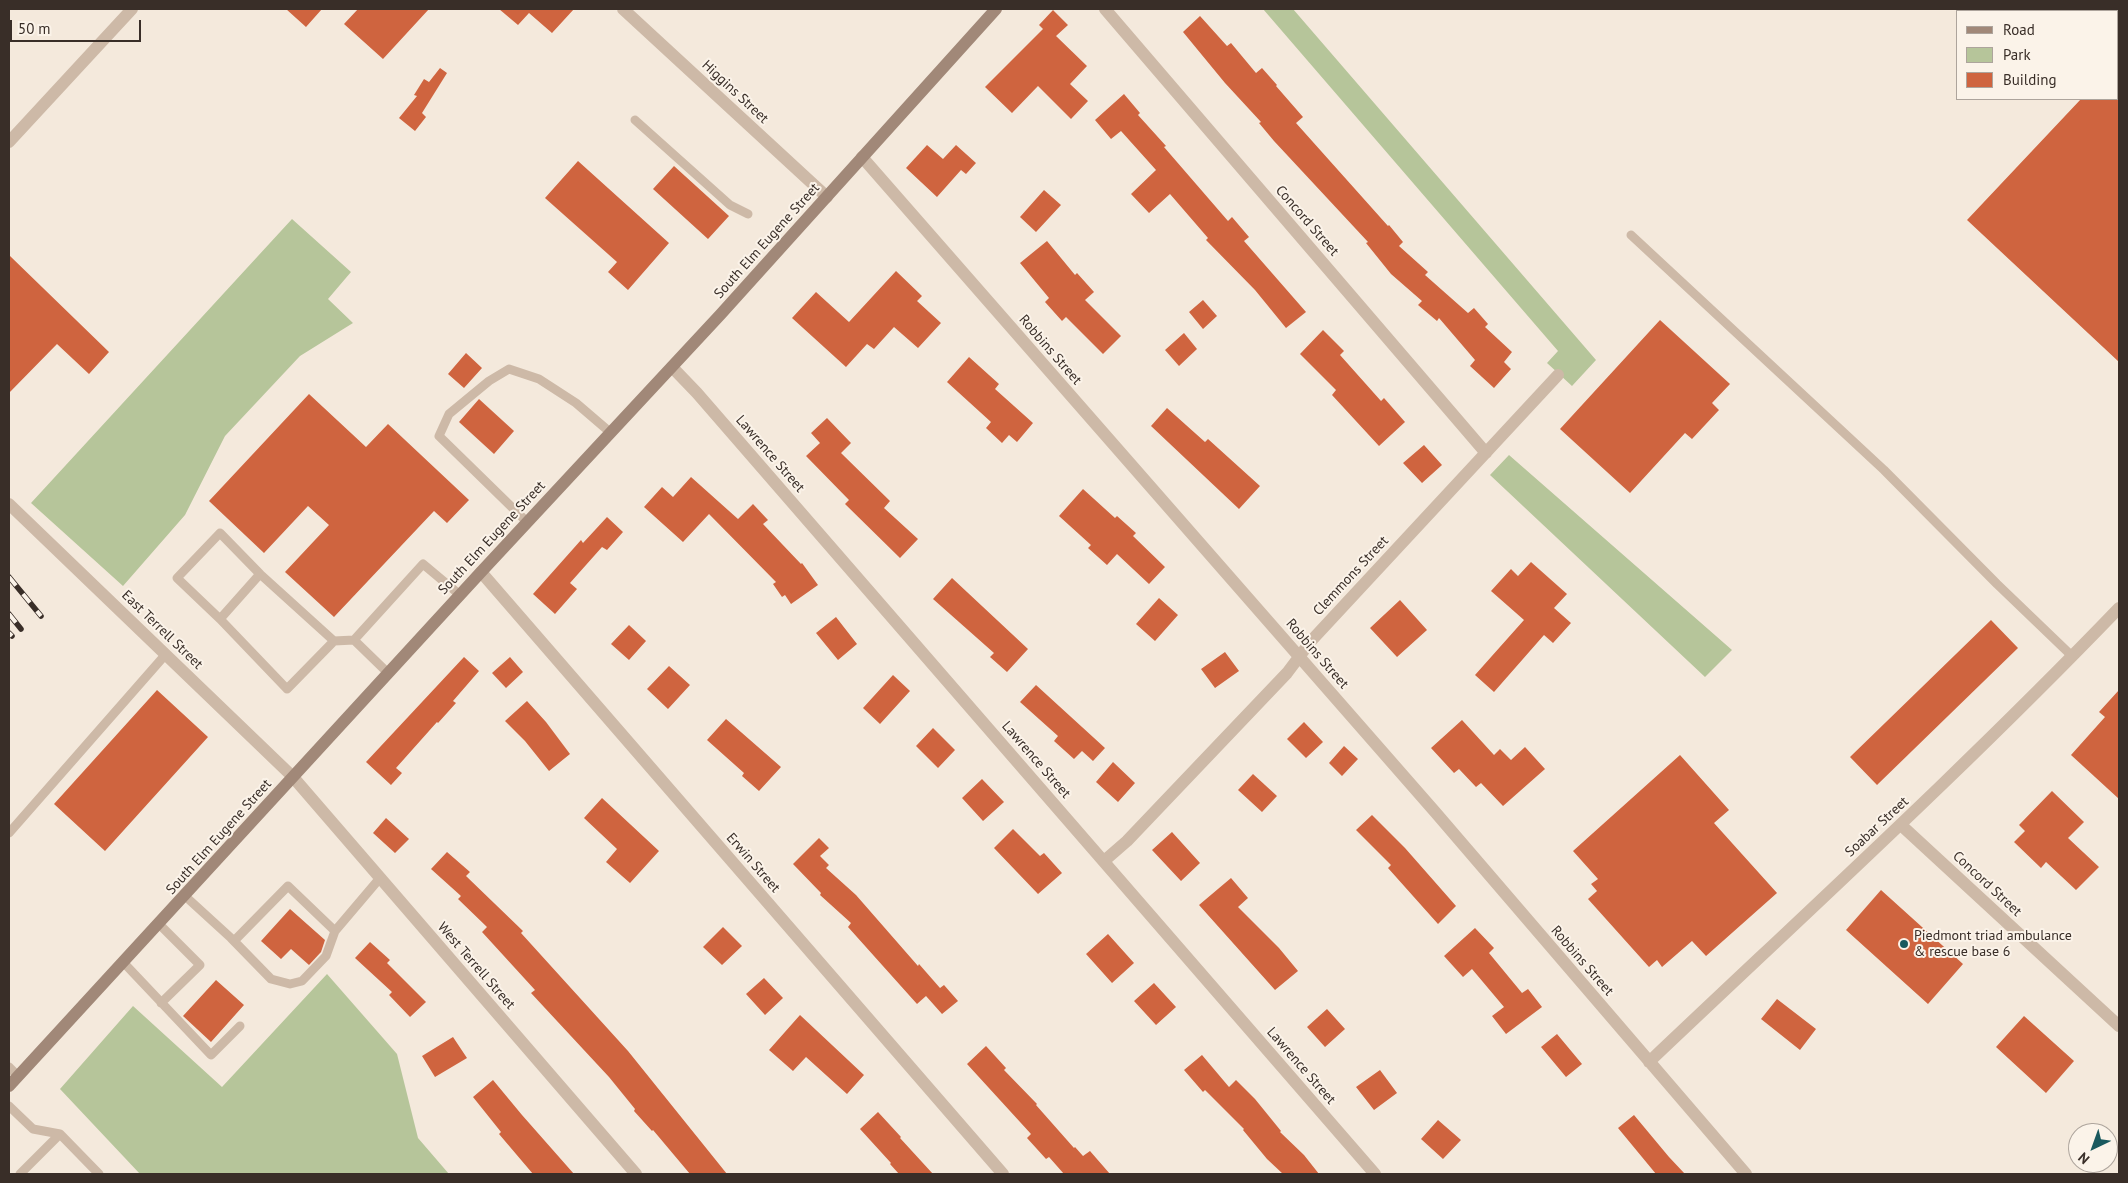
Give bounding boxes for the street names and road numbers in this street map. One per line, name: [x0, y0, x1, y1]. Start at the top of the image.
street label: Higgins Street: [698, 57, 772, 127]
street label: South Elm Eugene Street: [711, 180, 823, 302]
street label: Concord Street: [1272, 182, 1342, 260]
street label: Robbins Street: [1015, 312, 1085, 388]
street label: Lawrence Street: [732, 412, 808, 496]
street label: South Elm Eugene Street: [435, 478, 549, 598]
street label: Clemmons Street: [1310, 533, 1392, 619]
street label: East Terrell Street: [118, 587, 206, 673]
street label: Robbins Street: [1282, 616, 1352, 692]
street label: Lawrence Street: [998, 718, 1074, 802]
street label: South Elm Eugene Street: [163, 776, 275, 898]
street label: Soabar Street: [1842, 793, 1912, 861]
street label: Erwin Street: [723, 830, 783, 896]
street label: Concord Street: [1949, 848, 2025, 920]
street label: West Terrell Street: [434, 919, 518, 1013]
street label: Robbins Street: [1547, 923, 1617, 999]
street label: Lawrence Street: [1263, 1024, 1339, 1108]

